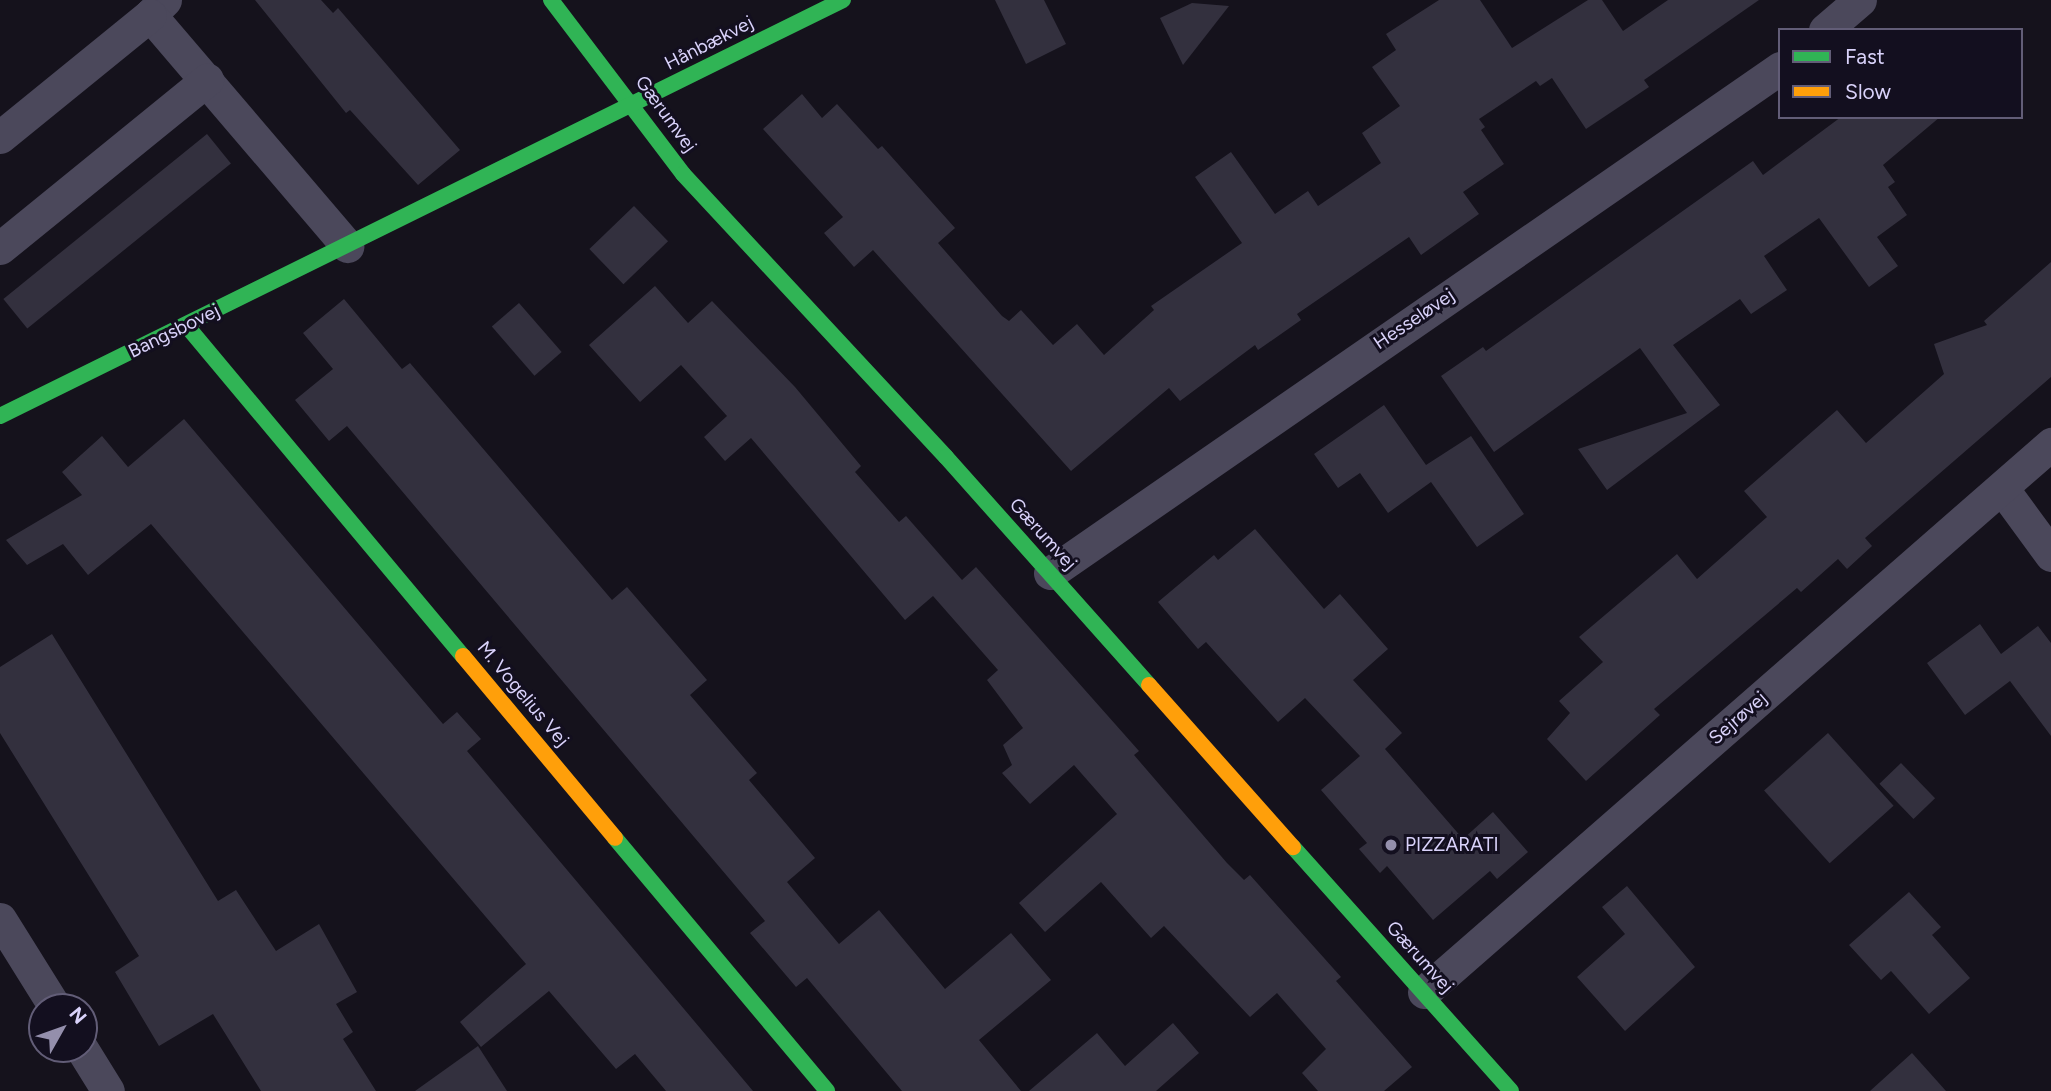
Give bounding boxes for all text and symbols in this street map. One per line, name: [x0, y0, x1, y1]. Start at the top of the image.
street label: Hånbækvej: [661, 11, 757, 75]
legend: [1778, 28, 2023, 119]
text: Fast: [1845, 44, 1885, 69]
street label: Gærumvej: [631, 71, 701, 157]
text: Slow: [1845, 79, 1891, 104]
street label: Hesseløvej: [1369, 284, 1459, 354]
street label: Bangsbovej: [125, 299, 223, 363]
street label: Gærumvej: [1005, 493, 1081, 575]
street label: M. Vogelius Vej: [472, 637, 574, 751]
street label: Sejrøvej: [1704, 687, 1772, 749]
place label: PIZZARATI: [1405, 834, 1499, 856]
marker: PIZZARATI: [1383, 837, 1399, 853]
street label: Gærumvej: [1382, 916, 1458, 998]
north arrow: [28, 993, 98, 1063]
text: N: [64, 1002, 91, 1028]

